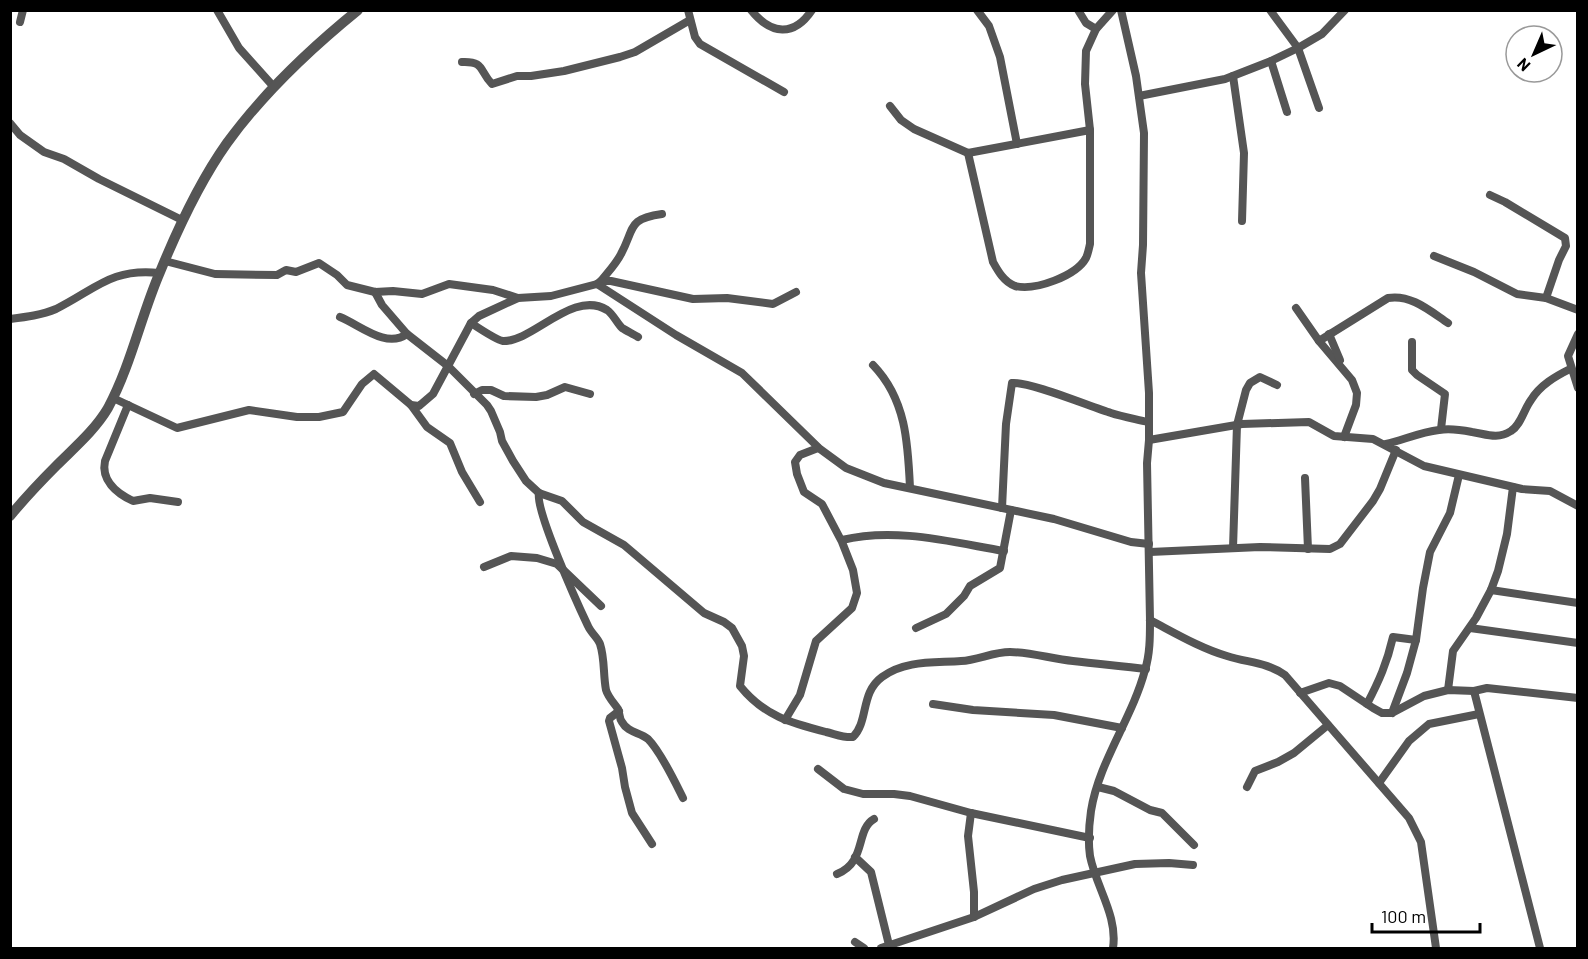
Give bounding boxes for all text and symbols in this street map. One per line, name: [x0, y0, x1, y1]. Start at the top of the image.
north arrow: [1504, 24, 1564, 84]
text: N: [1513, 55, 1534, 76]
scale bar: [1372, 896, 1480, 934]
text: 100 m: [1381, 905, 1426, 927]

